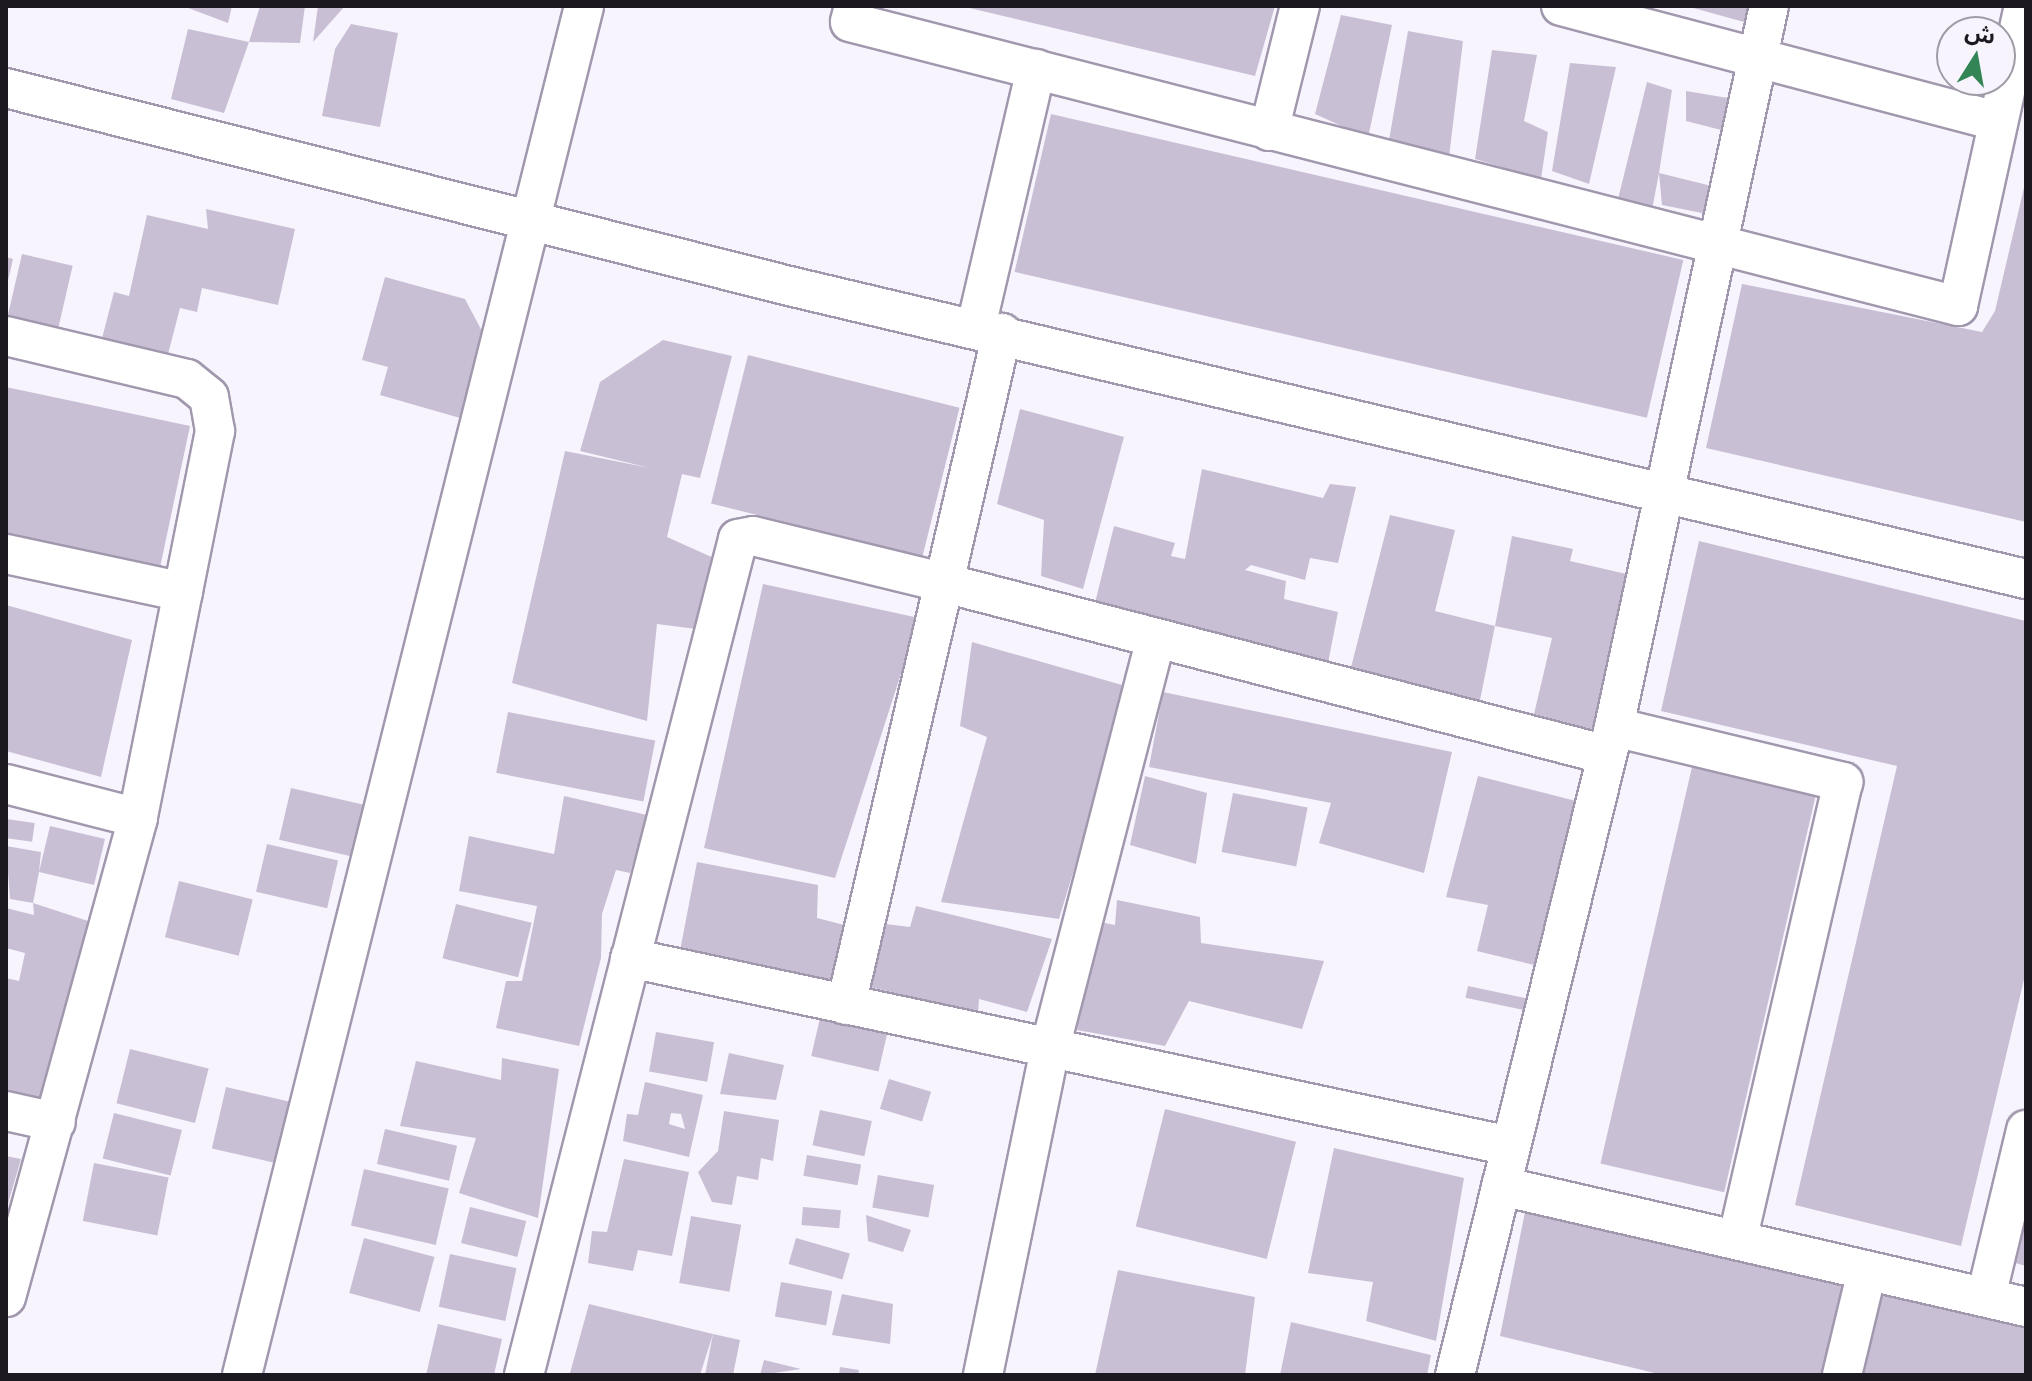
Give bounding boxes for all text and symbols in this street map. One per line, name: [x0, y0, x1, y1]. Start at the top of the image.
north arrow: [1936, 16, 2016, 96]
text: ش: [1963, 18, 1998, 50]

